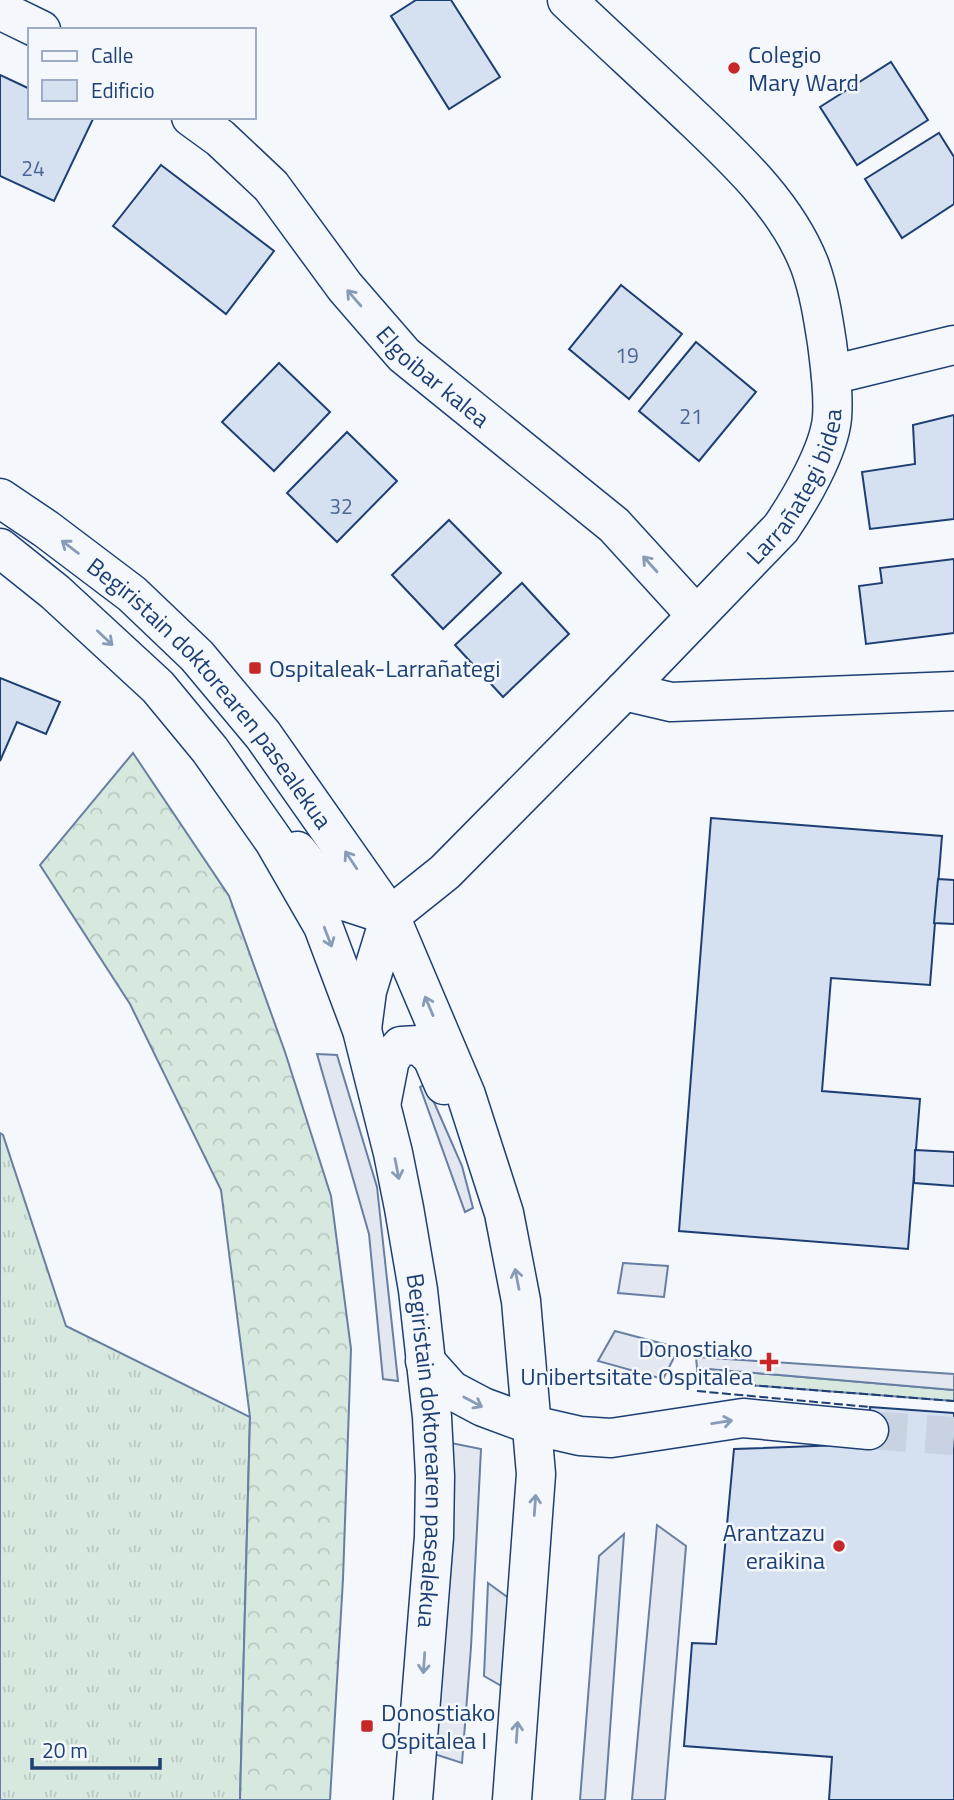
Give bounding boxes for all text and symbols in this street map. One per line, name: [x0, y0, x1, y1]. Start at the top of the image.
legend: [28, 28, 256, 119]
place label: Colegio Mary Ward: [748, 36, 859, 100]
text: Calle: [91, 39, 133, 71]
marker: Colegio Mary Ward: [726, 60, 742, 76]
text: Edificio: [91, 74, 155, 106]
house number: 24: [21, 152, 45, 184]
one-way arrow: [346, 289, 362, 307]
street label: Elgoibar kalea: [368, 317, 498, 436]
house number: 19: [615, 339, 639, 371]
house number: 21: [679, 400, 703, 432]
street label: Larrañategi bidea: [738, 408, 851, 572]
house number: 32: [329, 490, 353, 522]
one-way arrow: [61, 540, 80, 554]
street label: Begiristain doktorearen pasealekua: [80, 548, 341, 836]
one-way arrow: [641, 556, 658, 573]
one-way arrow: [96, 630, 113, 647]
place label: Ospitaleak-Larrañategi: [269, 650, 500, 686]
marker: Ospitaleak-Larrañategi: [247, 660, 263, 676]
one-way arrow: [344, 851, 358, 870]
one-way arrow: [322, 925, 335, 947]
one-way arrow: [421, 996, 434, 1018]
one-way arrow: [390, 1157, 404, 1180]
one-way arrow: [510, 1268, 523, 1291]
street label: Begiristain doktorearen pasealekua: [397, 1271, 453, 1629]
place label: Donostiako Unibertsitate Ospitalea: [520, 1330, 753, 1394]
marker: Donostiako Unibertsitate Ospitalea: [759, 1352, 779, 1372]
one-way arrow: [462, 1395, 483, 1409]
one-way arrow: [710, 1415, 733, 1428]
one-way arrow: [529, 1494, 542, 1517]
place label: Arantzazu eraikina: [723, 1514, 825, 1578]
marker: Arantzazu eraikina: [831, 1538, 847, 1554]
one-way arrow: [417, 1652, 430, 1674]
place label: Donostiako Ospitalea I: [381, 1694, 495, 1758]
marker: Donostiako Ospitalea I: [359, 1718, 375, 1734]
one-way arrow: [511, 1721, 524, 1744]
scale bar: [32, 1727, 159, 1771]
text: 20 m: [42, 1734, 88, 1766]

